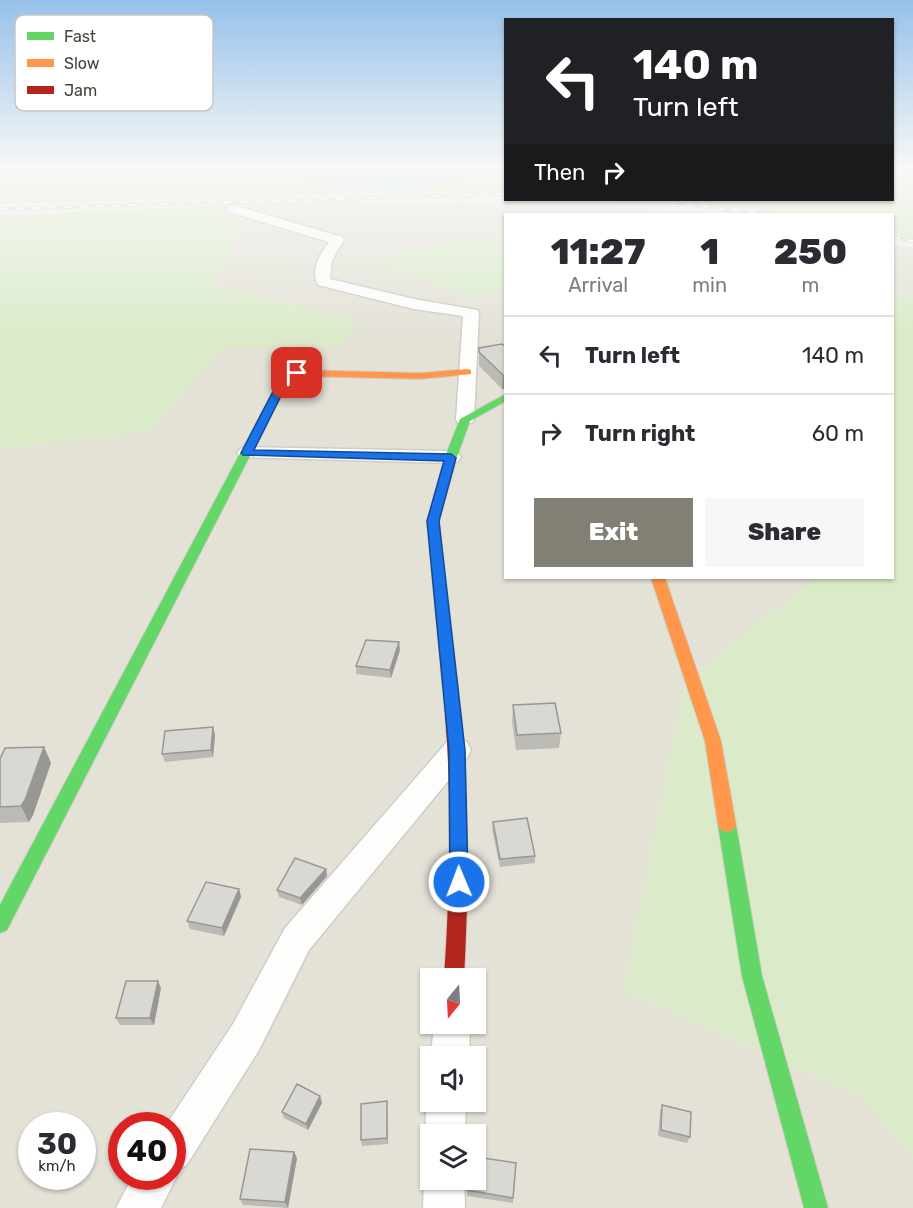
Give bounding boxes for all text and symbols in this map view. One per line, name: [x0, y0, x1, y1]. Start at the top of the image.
legend: [15, 15, 213, 111]
text: Fast: [64, 27, 96, 46]
text: 140 m: [633, 40, 759, 90]
icon: left: [534, 42, 612, 120]
text: Slow: [64, 54, 100, 73]
text: Jam: [64, 81, 97, 100]
text: Turn left: [633, 91, 738, 123]
icon: right: [597, 156, 630, 189]
text: Then: [534, 159, 585, 186]
text: 11:27: [551, 230, 646, 273]
text: 1: [700, 230, 719, 273]
text: 250: [774, 230, 847, 273]
text: Arrival: [568, 273, 628, 297]
text: min: [692, 273, 727, 297]
text: m: [802, 273, 819, 297]
icon: left: [534, 339, 567, 372]
text: Turn left: [585, 342, 680, 369]
text: 140 m: [802, 342, 864, 369]
pin: [271, 347, 322, 398]
icon: arrive: [280, 356, 313, 389]
icon: right: [534, 417, 567, 450]
text: Turn right: [585, 420, 695, 447]
text: 60 m: [812, 420, 864, 447]
button: Exit: [534, 498, 693, 567]
button: Share: [705, 498, 864, 567]
position arrow: [427, 850, 491, 914]
north arrow: [420, 968, 486, 1034]
map controls: [420, 968, 486, 1190]
button: sound: [420, 1046, 486, 1112]
speed limit sign: 40: [108, 1112, 186, 1190]
button: layers: [420, 1124, 486, 1190]
text: 30: [37, 1126, 77, 1162]
text: km/h: [38, 1157, 76, 1175]

